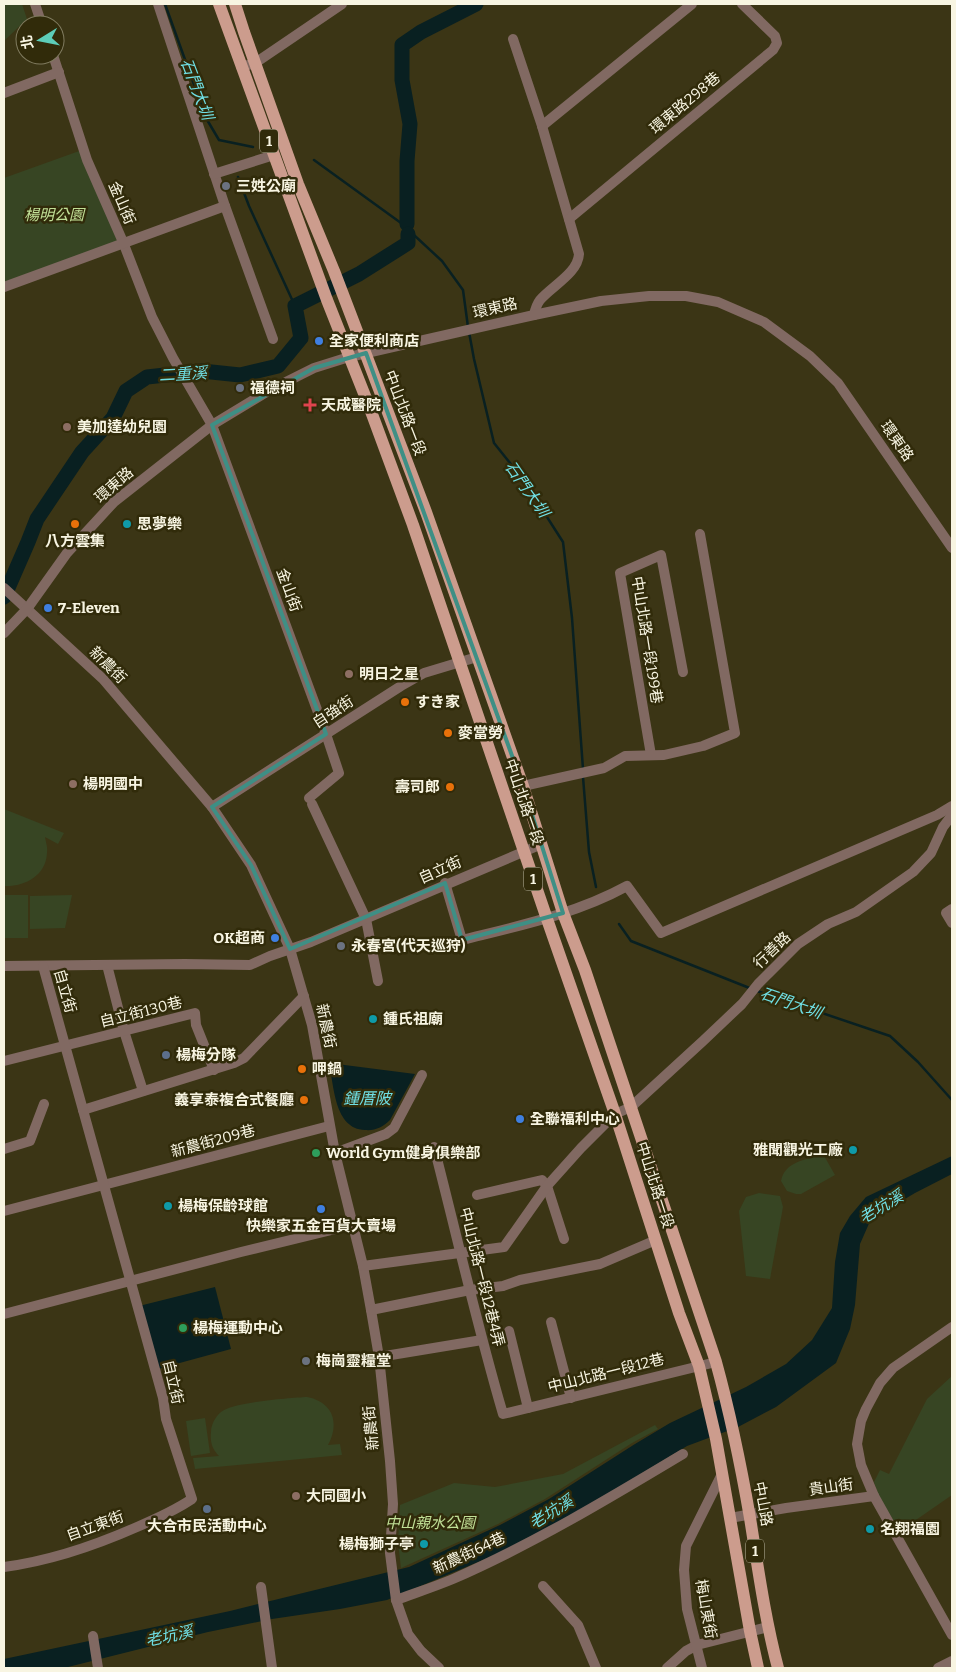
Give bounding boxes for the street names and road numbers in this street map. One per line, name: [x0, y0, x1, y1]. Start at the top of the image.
street label: 環東路298巷: [646, 68, 724, 138]
road number: 1: [260, 130, 278, 152]
street label: 金山街: [105, 179, 139, 227]
street label: 環東路: [471, 294, 519, 322]
street label: 中山北路一段: [380, 368, 430, 458]
street label: 環東路: [877, 417, 917, 465]
street label: 環東路: [91, 463, 137, 507]
street label: 金山街: [273, 566, 305, 614]
street label: 中山北路一段199巷: [628, 575, 666, 705]
street label: 新農街: [86, 643, 130, 687]
street label: 自強街: [309, 692, 357, 732]
street label: 中山北路一段: [501, 757, 547, 847]
street label: 自立街: [416, 853, 464, 887]
road number: 1: [524, 868, 542, 891]
street label: 行善路: [750, 928, 794, 972]
street label: 自立街: [50, 967, 80, 1015]
street label: 自立街130巷: [98, 993, 184, 1031]
street label: 新農街: [313, 1002, 339, 1050]
street label: 新農街209巷: [169, 1121, 257, 1161]
street label: 中山北路一段: [633, 1139, 677, 1231]
street label: 中山北路一段12巷4弄: [456, 1205, 508, 1349]
street label: 中山北路一段12巷: [546, 1350, 666, 1396]
street label: 自立街: [159, 1358, 187, 1406]
street label: 新農街: [360, 1405, 382, 1451]
street label: 貴山街: [807, 1475, 855, 1499]
street label: 中山路: [750, 1480, 776, 1528]
street label: 自立東街: [64, 1507, 126, 1545]
street label: 新農街64巷: [430, 1528, 508, 1578]
road number: 1: [746, 1540, 764, 1562]
street label: 梅山東街: [692, 1578, 720, 1640]

